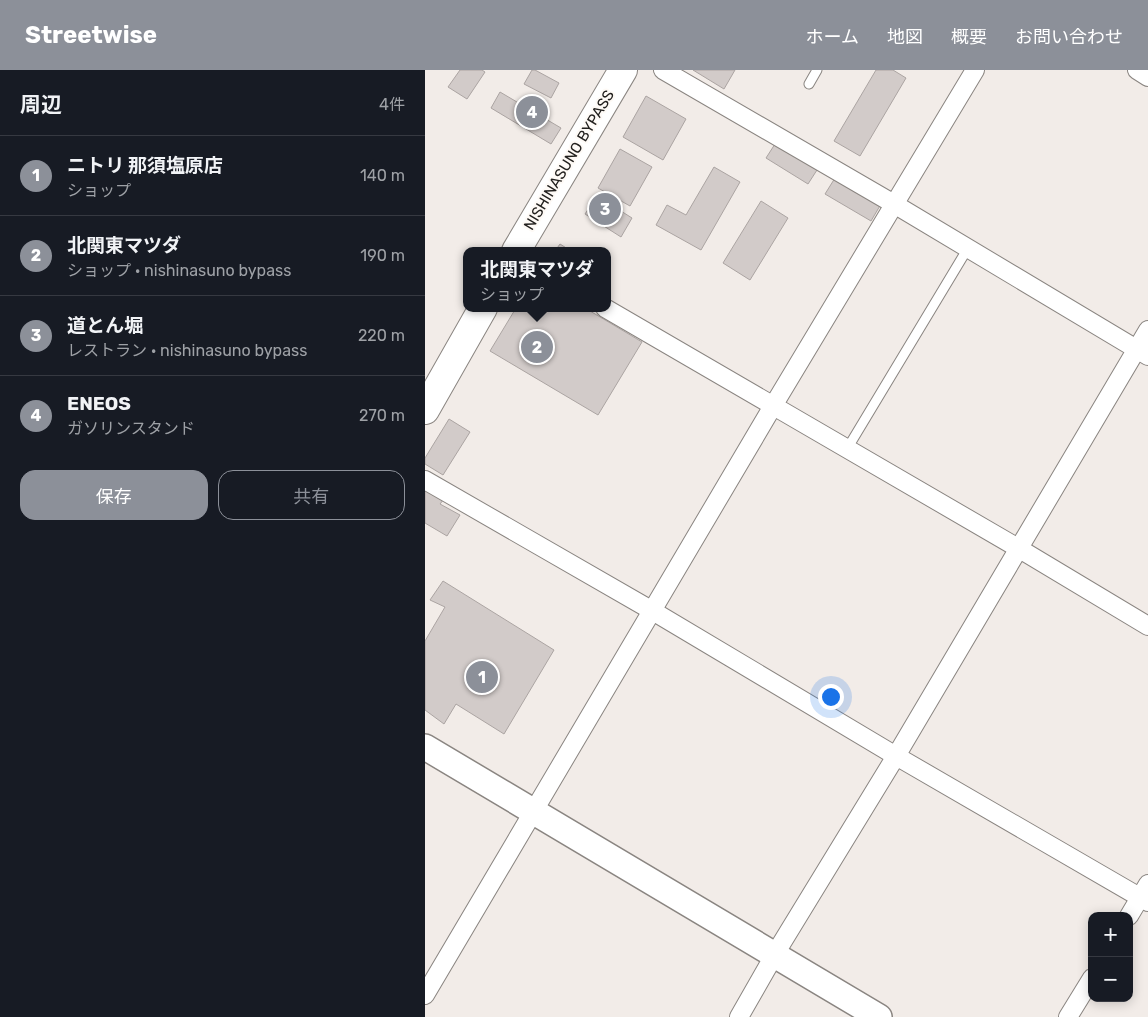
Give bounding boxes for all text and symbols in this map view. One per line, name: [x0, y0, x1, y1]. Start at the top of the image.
text: Streetwise: [25, 21, 157, 49]
text: ホーム: [806, 26, 859, 48]
text: 地図: [887, 26, 923, 48]
text: 概要: [951, 26, 987, 48]
text: お問い合わせ: [1015, 26, 1123, 48]
street label: NISHINASUNO BYPASS: [520, 87, 618, 233]
text: 周辺: [20, 92, 62, 117]
pin: 4: [516, 93, 548, 131]
text: 4件: [379, 95, 405, 114]
text: ニトリ 那須塩原店: [67, 154, 223, 177]
text: 1: [32, 166, 40, 185]
text: 140 m: [360, 166, 405, 185]
text: ショップ: [67, 181, 131, 200]
pin: 3: [589, 190, 621, 228]
text: 北関東マツダ: [67, 234, 181, 257]
text: 2: [31, 246, 41, 265]
text: 190 m: [360, 246, 405, 265]
popup: [463, 247, 611, 312]
text: 北関東マツダ: [480, 258, 594, 281]
text: ショップ · nishinasuno bypass: [67, 261, 291, 280]
text: ショップ: [480, 285, 544, 304]
text: 道とん堀: [67, 314, 143, 337]
text: 3: [31, 326, 41, 345]
text: 220 m: [358, 326, 405, 345]
pin: 2: [521, 328, 553, 366]
text: レストラン · nishinasuno bypass: [67, 341, 307, 360]
text: ENEOS: [67, 392, 131, 415]
text: 4: [31, 406, 41, 425]
text: 270 m: [359, 406, 405, 425]
text: ガソリンスタンド: [67, 419, 195, 438]
button: 保存: [20, 470, 208, 520]
button: 共有: [218, 470, 405, 520]
pin: 1: [466, 658, 498, 696]
your location: [818, 684, 844, 710]
map controls: [1088, 912, 1133, 1002]
button: +: [1088, 912, 1133, 957]
button: −: [1088, 957, 1133, 1002]

